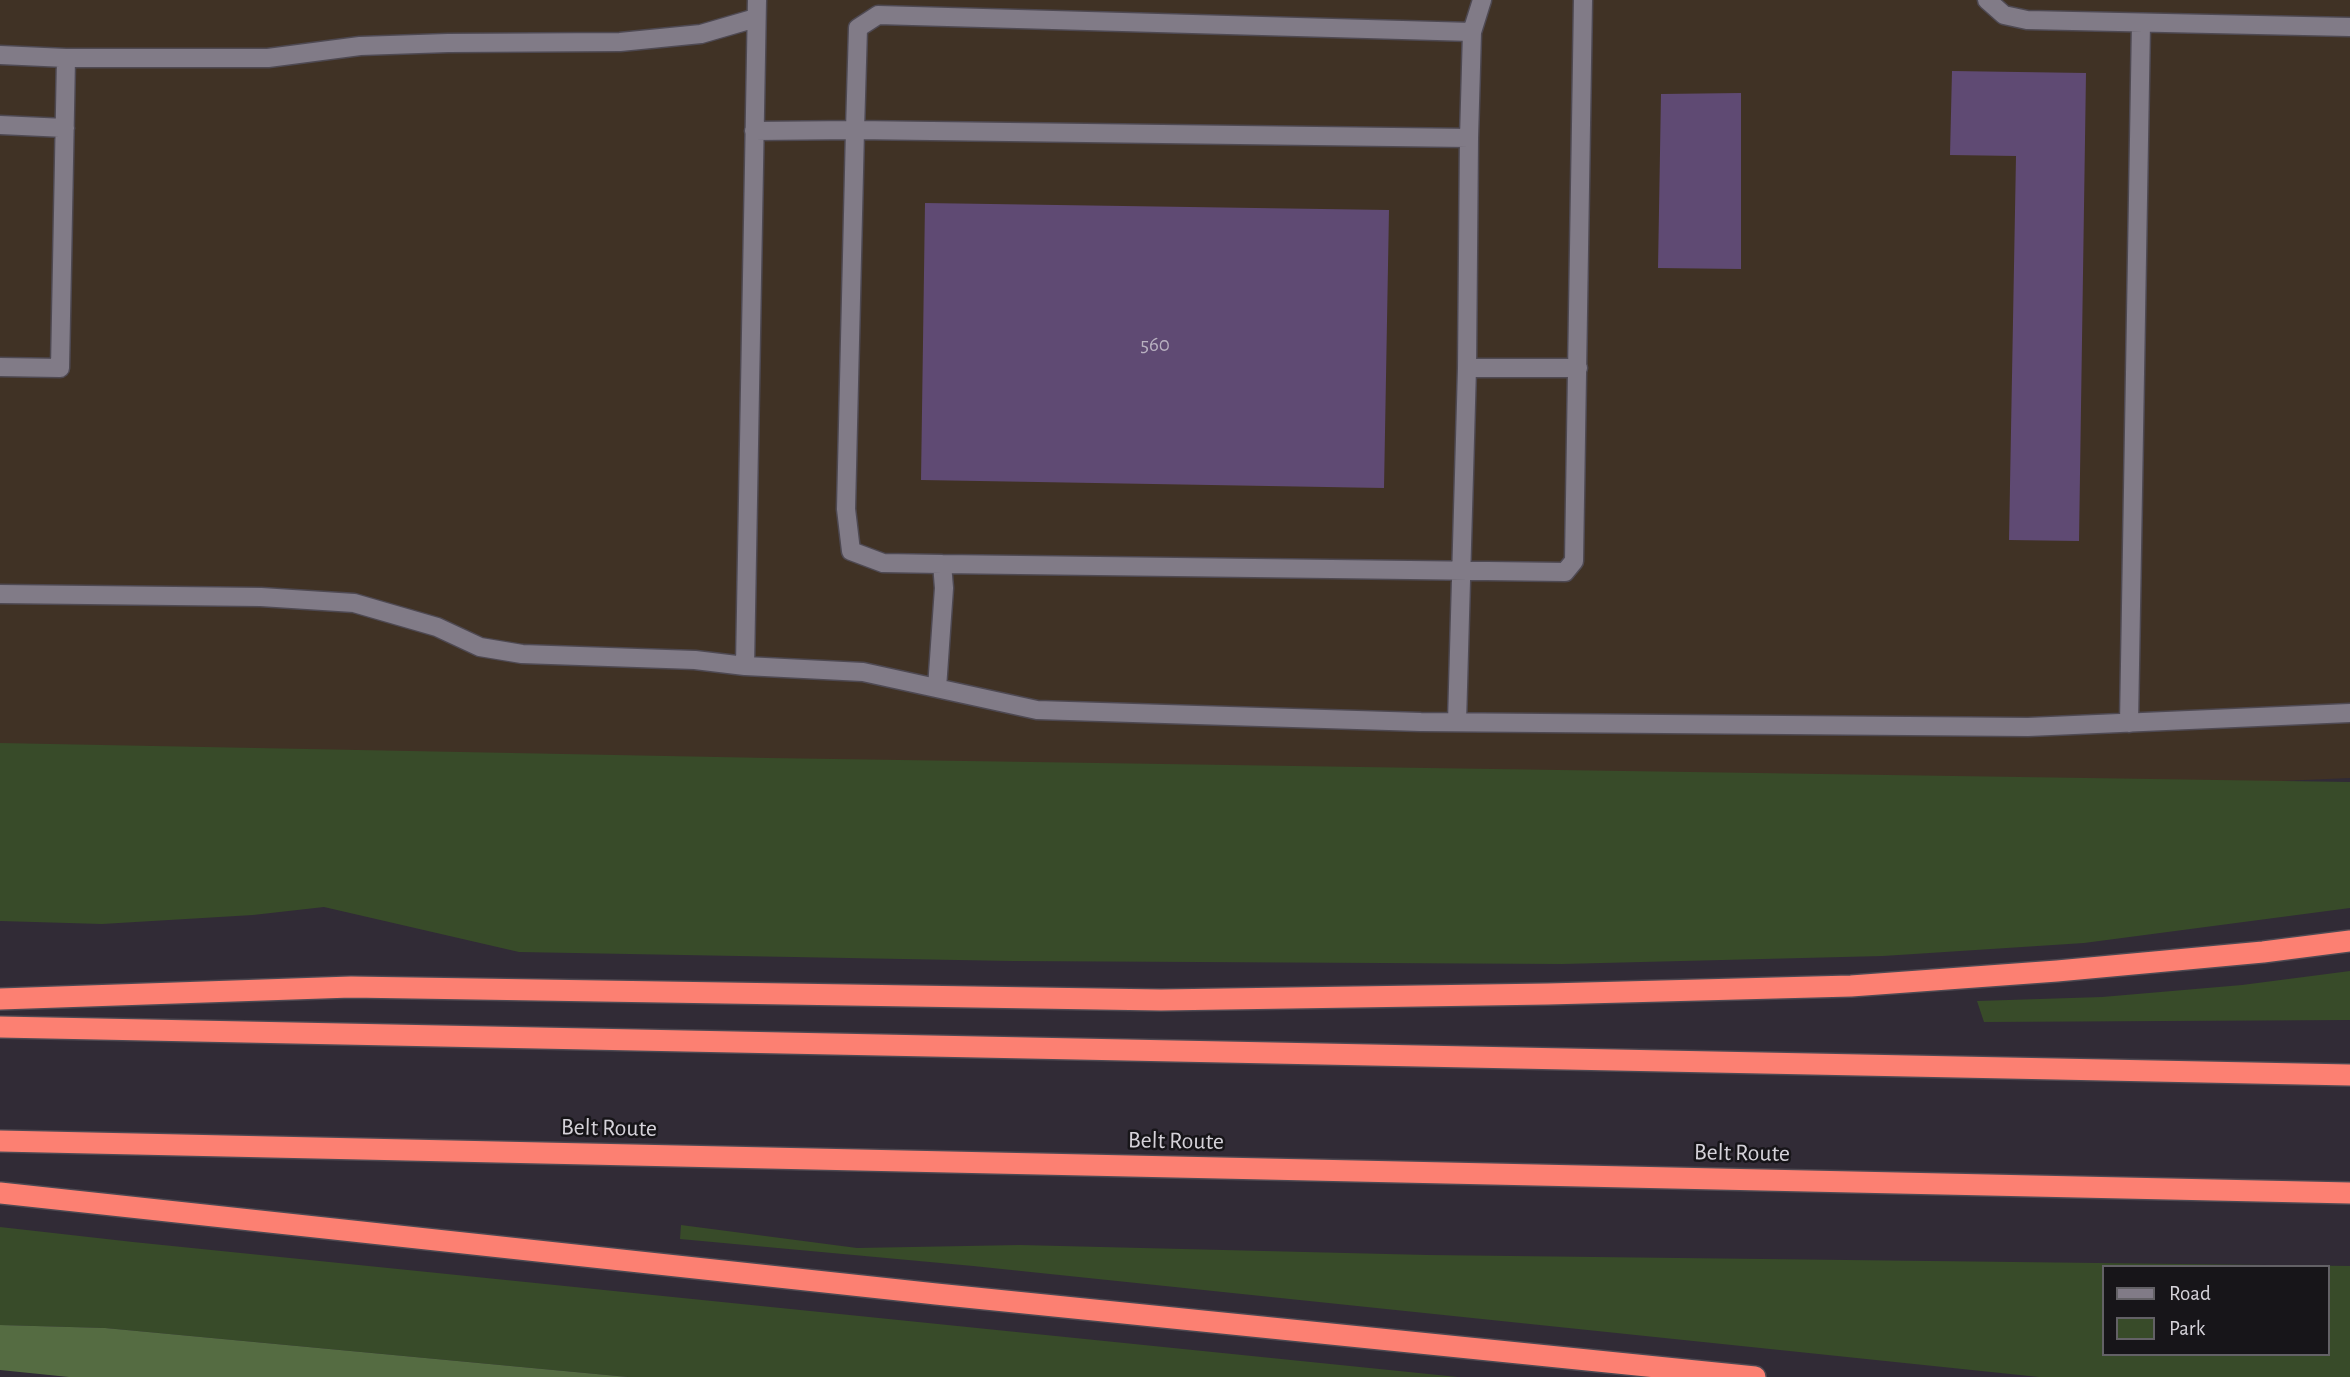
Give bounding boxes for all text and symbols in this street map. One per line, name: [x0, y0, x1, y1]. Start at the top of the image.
house number: 560: [1140, 332, 1170, 358]
street label: Belt Route: [561, 1113, 657, 1143]
street label: Belt Route: [1128, 1126, 1224, 1156]
street label: Belt Route: [1694, 1138, 1790, 1168]
legend: [2102, 1265, 2329, 1356]
text: Road: [2169, 1283, 2211, 1304]
text: Park: [2169, 1318, 2205, 1339]

